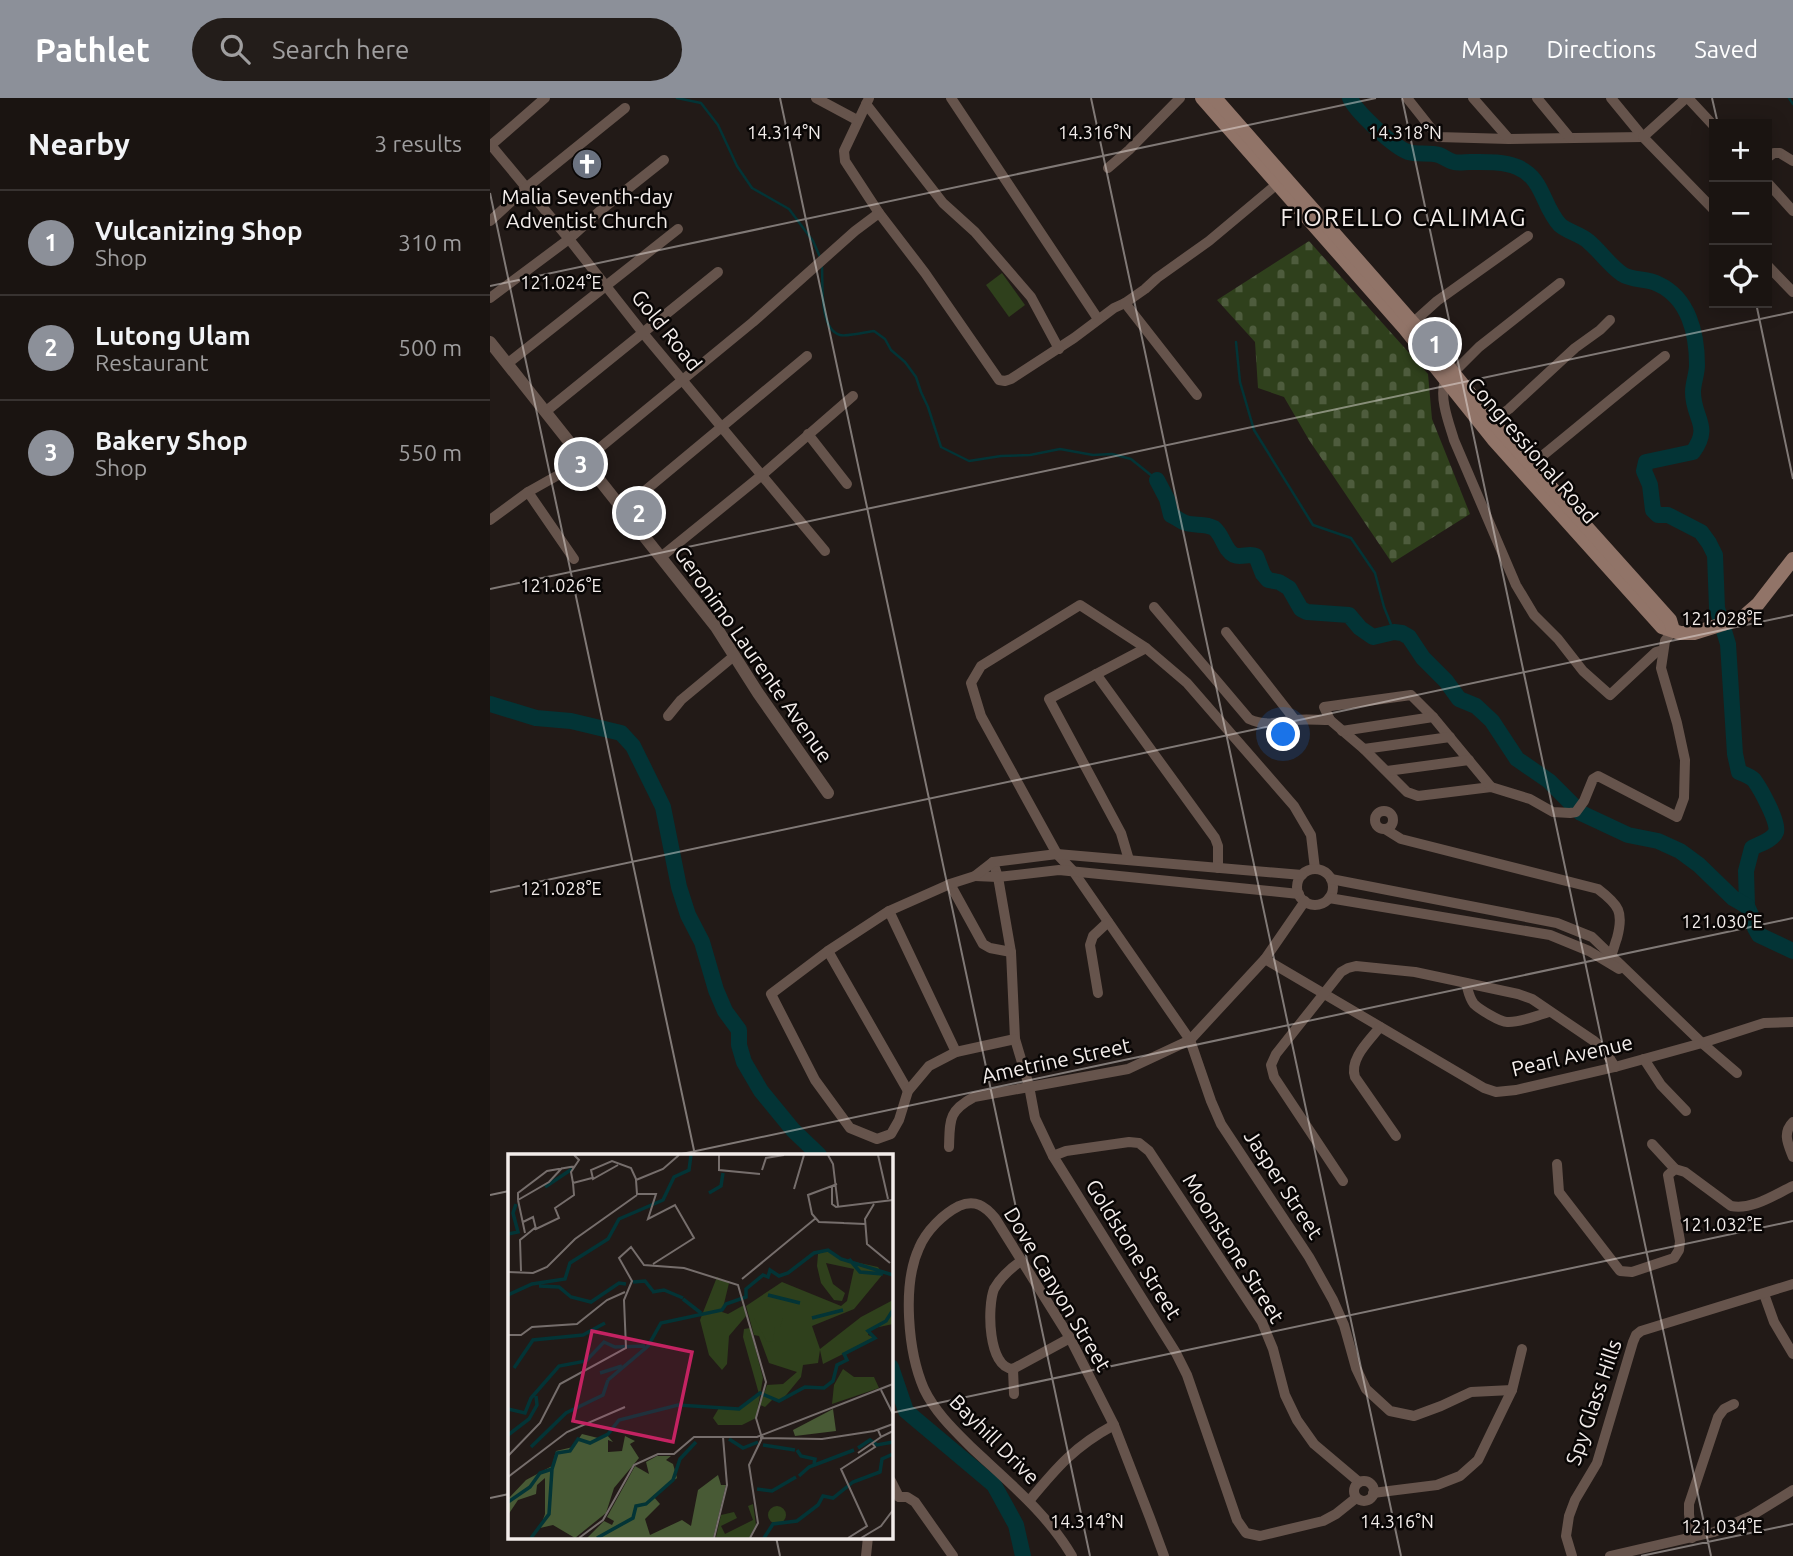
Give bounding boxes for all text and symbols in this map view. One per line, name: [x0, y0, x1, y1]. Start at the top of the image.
search box: [192, 18, 682, 81]
icon: search: [216, 30, 254, 68]
text: Pathlet: [35, 31, 150, 68]
text: Search here: [272, 35, 409, 64]
text: Map: [1461, 36, 1508, 63]
text: Directions: [1546, 36, 1656, 63]
text: Saved: [1694, 36, 1758, 63]
map controls: [1709, 119, 1772, 308]
button: +: [1709, 119, 1772, 182]
text: 14.314°N: [747, 122, 821, 142]
text: 14.316°N: [1058, 122, 1132, 142]
text: 14.318°N: [1368, 122, 1442, 142]
text: Nearby: [28, 127, 130, 161]
text: 3 results: [374, 131, 462, 156]
church icon: Malia Seventh-day Adventist Church: [570, 147, 604, 181]
button: −: [1709, 182, 1772, 245]
place label: Malia Seventh-day Adventist Church: [501, 184, 673, 232]
district label: FIORELLO CALIMAG: [1281, 204, 1527, 231]
text: Vulcanizing Shop: [95, 216, 302, 245]
text: 1: [45, 230, 57, 255]
text: 310 m: [398, 230, 462, 255]
text: Shop: [95, 245, 147, 270]
button: locate: [1709, 245, 1772, 308]
text: 121.024°E: [520, 272, 602, 292]
street label: Gold Road: [627, 285, 707, 375]
pin: 1: [1412, 318, 1458, 370]
text: Lutong Ulam: [95, 321, 251, 350]
text: 2: [45, 335, 57, 360]
text: 500 m: [398, 335, 462, 360]
text: Restaurant: [95, 350, 209, 375]
street label: Congressional Road: [1463, 372, 1603, 528]
text: Bakery Shop: [95, 426, 248, 455]
pin: 3: [558, 438, 604, 490]
text: 3: [45, 440, 57, 465]
text: 550 m: [398, 440, 462, 465]
text: Shop: [95, 455, 147, 480]
pin: 2: [616, 487, 662, 539]
street label: Geronimo Laurente Avenue: [670, 541, 838, 767]
text: 121.026°E: [520, 575, 602, 595]
text: 121.028°E: [1681, 608, 1763, 628]
your location: [1266, 717, 1300, 751]
text: 121.028°E: [520, 878, 602, 898]
text: 121.030°E: [1681, 911, 1763, 931]
street label: Pearl Avenue: [1509, 1029, 1635, 1081]
street label: Ametrine Street: [979, 1032, 1133, 1088]
street label: Jasper Street: [1240, 1125, 1328, 1243]
inset map: [508, 1154, 892, 1538]
street label: Moonstone Street: [1178, 1169, 1290, 1327]
street label: Goldstone Street: [1081, 1175, 1187, 1323]
street label: Dove Canyon Street: [1000, 1203, 1116, 1375]
text: 121.032°E: [1681, 1214, 1763, 1234]
street label: Spy Glass Hills: [1560, 1336, 1626, 1468]
street label: Bayhill Drive: [945, 1389, 1045, 1489]
text: 14.314°N: [1050, 1511, 1124, 1531]
text: 14.316°N: [1360, 1511, 1434, 1531]
text: 121.034°E: [1681, 1516, 1763, 1536]

